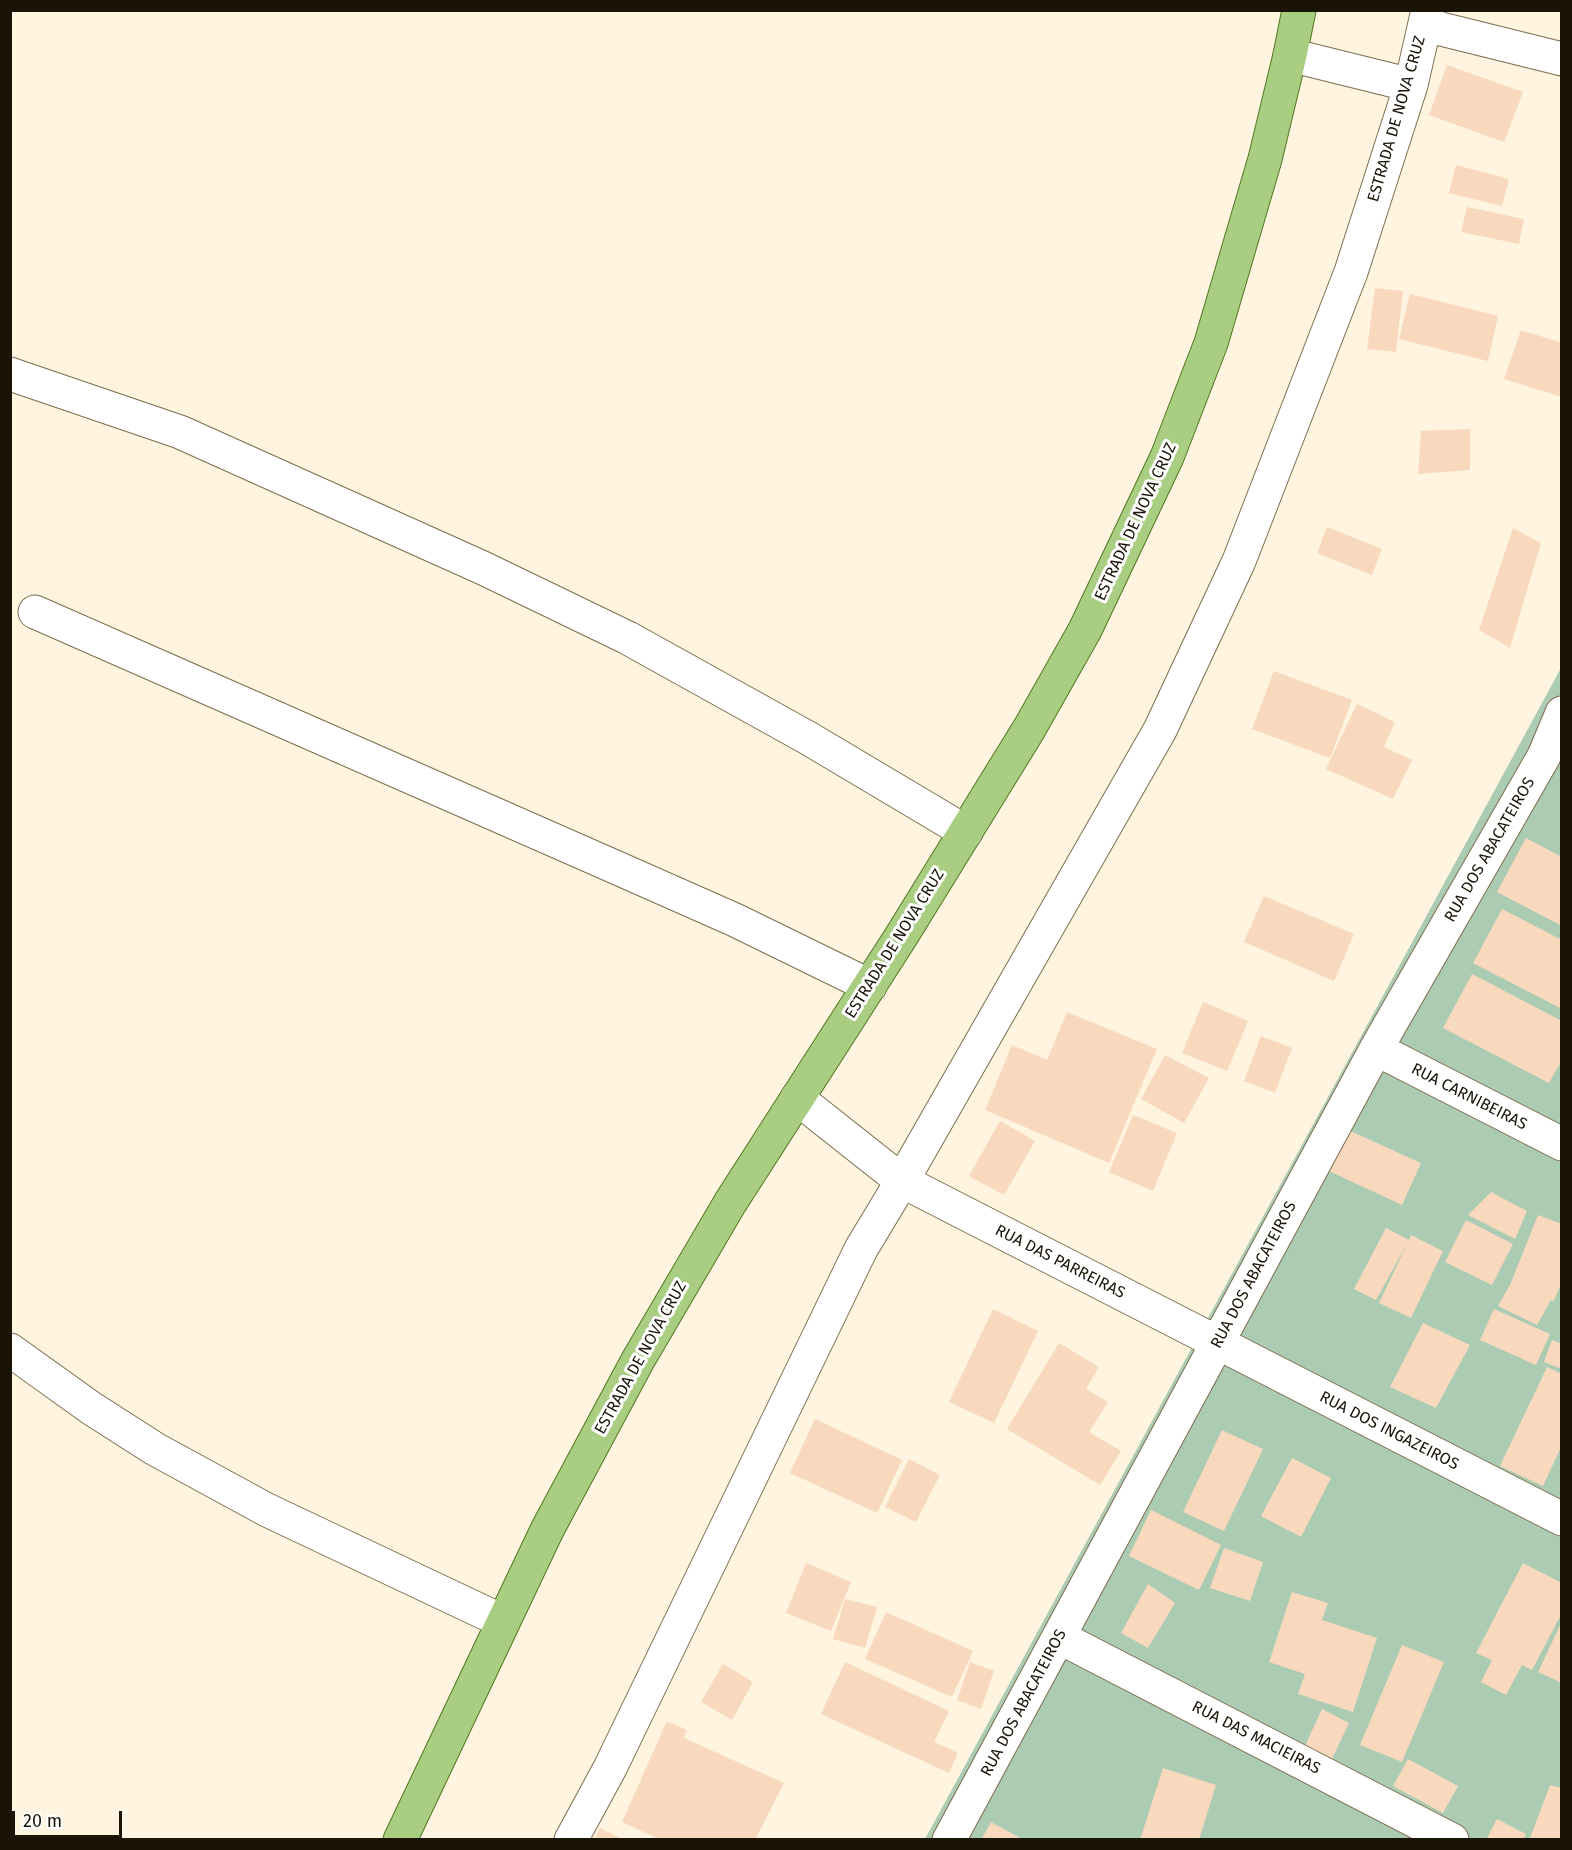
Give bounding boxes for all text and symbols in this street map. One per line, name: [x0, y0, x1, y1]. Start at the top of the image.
street label: ESTRADA DE NOVA CRUZ: [1364, 34, 1430, 204]
street label: ESTRADA DE NOVA CRUZ: [1091, 440, 1181, 604]
street label: RUA DOS ABACATEIROS: [1441, 774, 1539, 926]
street label: ESTRADA DE NOVA CRUZ: [841, 866, 949, 1022]
street label: RUA CARNIBEIRAS: [1408, 1060, 1530, 1134]
street label: RUA DOS ABACATEIROS: [1207, 1198, 1301, 1352]
street label: RUA DAS PARREIRAS: [992, 1221, 1128, 1303]
street label: ESTRADA DE NOVA CRUZ: [591, 1278, 691, 1438]
street label: RUA DOS INGAZEIROS: [1316, 1388, 1462, 1474]
street label: RUA DOS ABACATEIROS: [977, 1626, 1071, 1780]
street label: RUA DAS MACIEIRAS: [1189, 1697, 1323, 1779]
scale bar: [15, 1799, 124, 1837]
text: 20 m: [23, 1810, 62, 1832]

